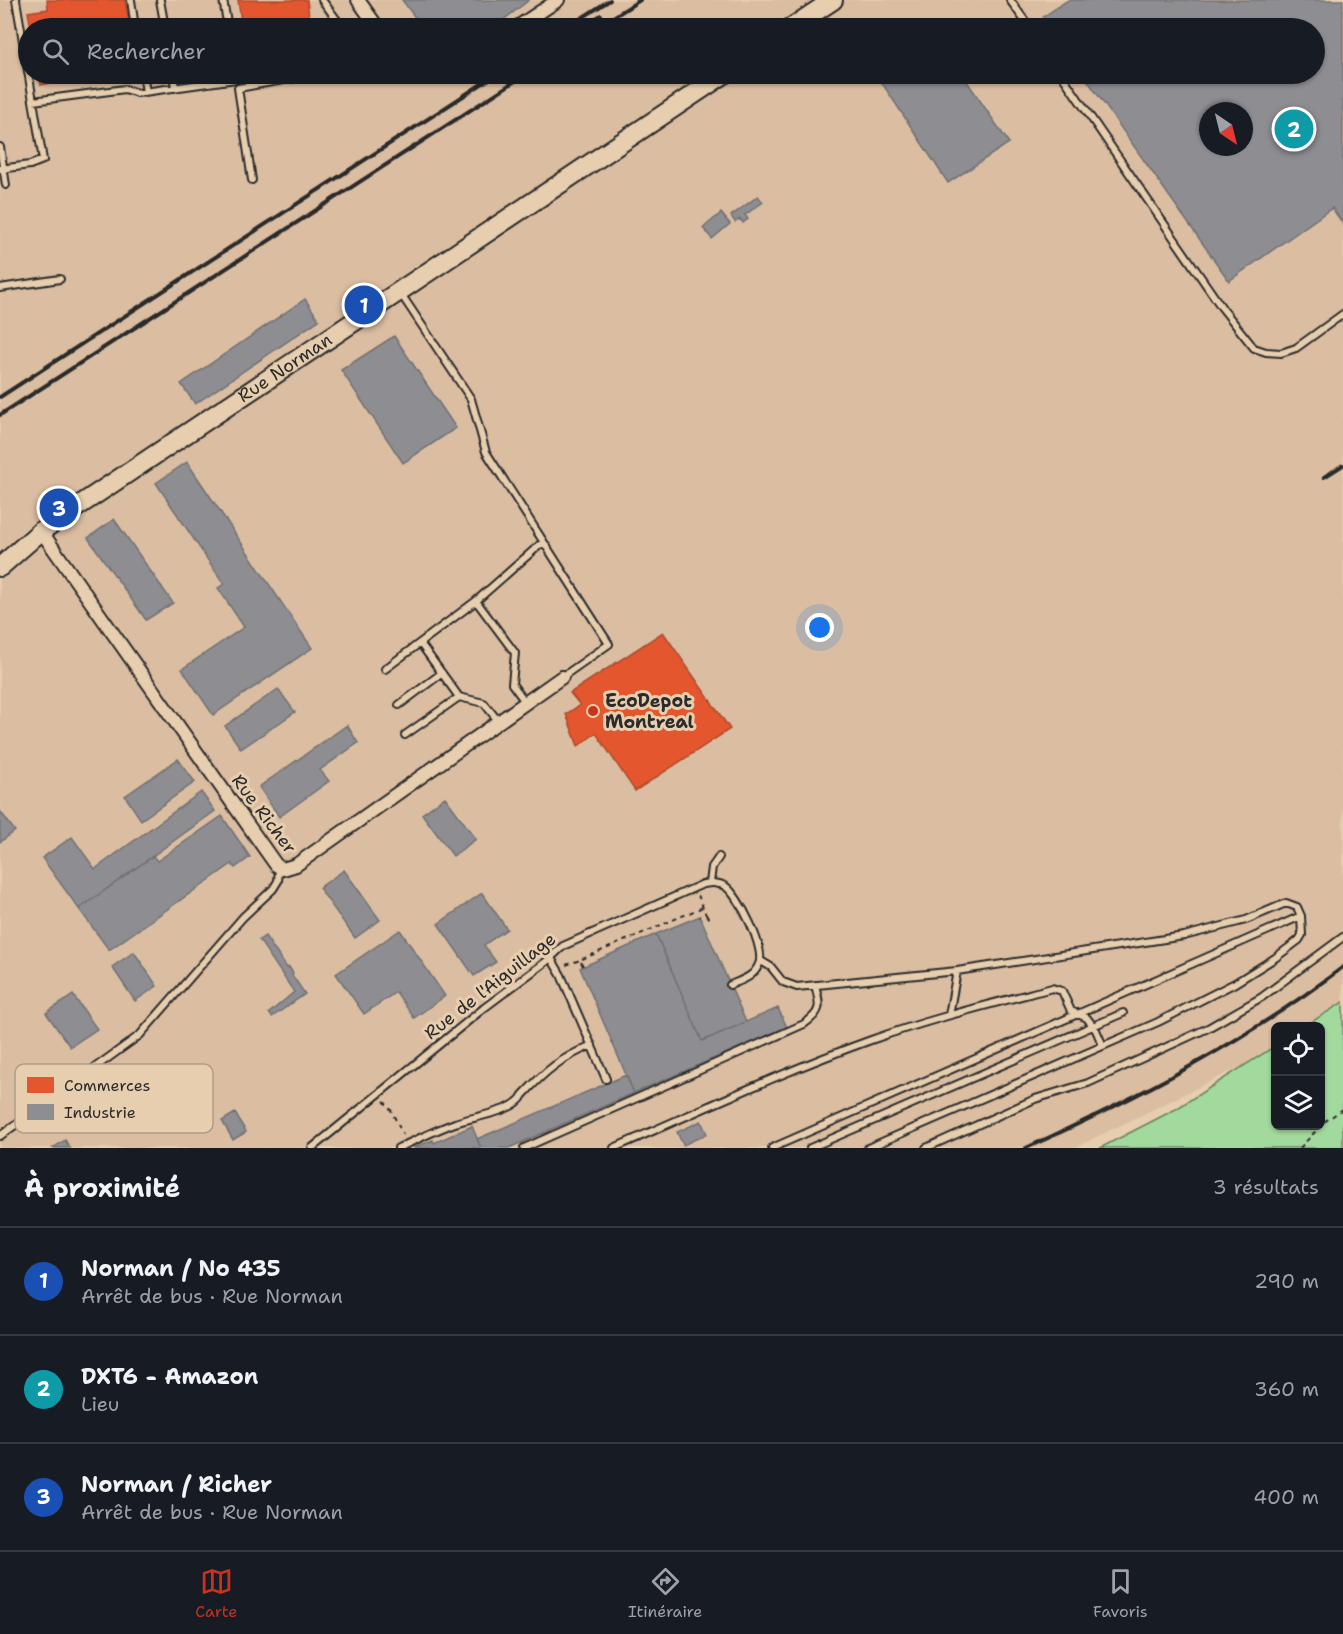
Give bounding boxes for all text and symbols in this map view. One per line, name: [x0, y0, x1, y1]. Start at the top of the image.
search box: [18, 18, 1325, 84]
icon: search: [39, 35, 72, 68]
text: Rechercher: [87, 37, 206, 66]
north arrow: [1199, 102, 1253, 156]
pin: 2: [1274, 106, 1314, 152]
pin: 1: [344, 282, 384, 328]
street label: Rue Norman: [233, 328, 337, 408]
pin: 3: [40, 486, 78, 530]
your location: [805, 613, 834, 642]
place label: EcoDepot Montreal: [605, 689, 694, 734]
marker: EcoDepot Montreal: [586, 704, 600, 718]
street label: Rue Richer: [226, 769, 302, 859]
street label: Rue de l'Aiguillage: [419, 927, 561, 1045]
map controls: [1271, 1022, 1325, 1130]
button: locate: [1271, 1022, 1325, 1076]
legend: [15, 1064, 213, 1133]
text: Commerces: [64, 1075, 151, 1096]
button: layers: [1271, 1076, 1325, 1130]
text: Industrie: [64, 1102, 136, 1123]
text: À proximité: [24, 1170, 180, 1205]
text: 3 résultats: [1213, 1174, 1319, 1200]
text: Norman / No 435: [81, 1254, 281, 1283]
text: 1: [39, 1268, 48, 1294]
text: 290 m: [1254, 1268, 1319, 1294]
text: Arrêt de bus · Rue Norman: [81, 1283, 343, 1309]
text: DXT6 - Amazon: [81, 1362, 258, 1391]
text: 2: [37, 1376, 51, 1402]
text: 360 m: [1254, 1376, 1319, 1402]
text: Lieu: [81, 1391, 119, 1417]
text: Norman / Richer: [81, 1470, 272, 1499]
text: 3: [37, 1484, 51, 1510]
text: 400 m: [1253, 1484, 1319, 1510]
text: Arrêt de bus · Rue Norman: [81, 1499, 343, 1525]
tab: Carte: [195, 1565, 237, 1622]
tab: Itinéraire: [628, 1565, 702, 1622]
tab: Favoris: [1093, 1565, 1148, 1622]

